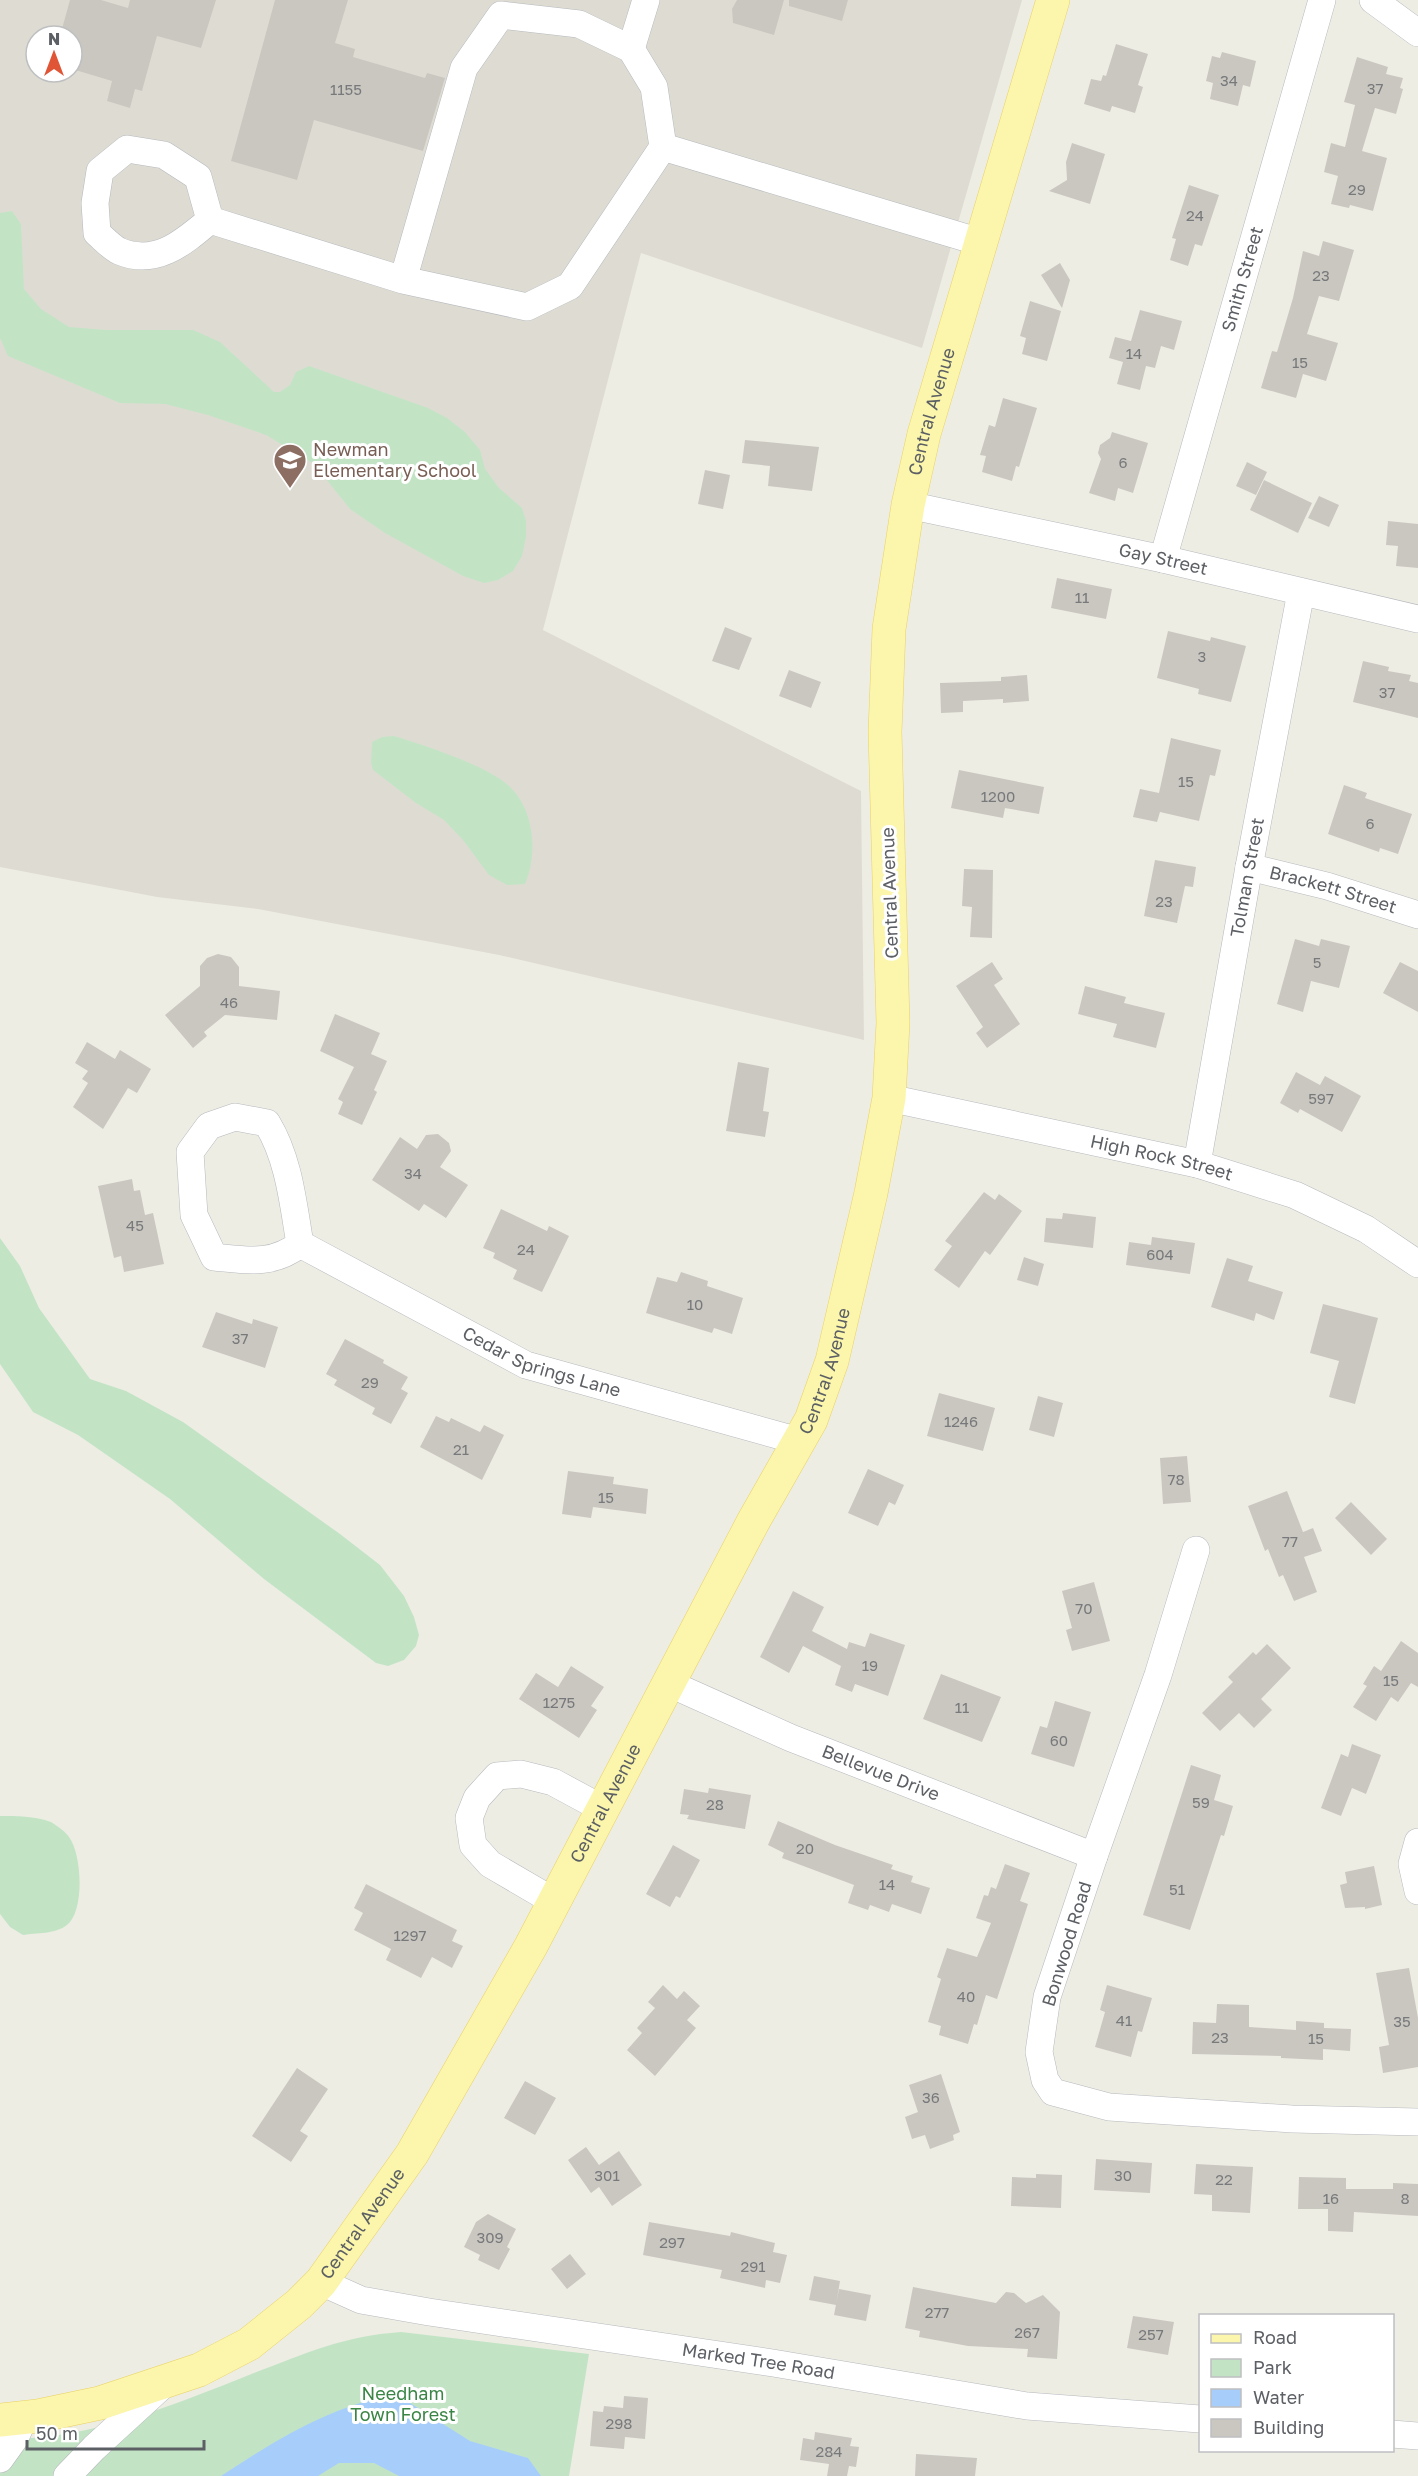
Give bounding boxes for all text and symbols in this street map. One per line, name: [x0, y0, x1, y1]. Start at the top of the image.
north arrow: [24, 24, 84, 84]
text: N: [48, 29, 60, 49]
house number: 34: [1220, 71, 1238, 89]
house number: 37: [1367, 79, 1383, 97]
house number: 1155: [330, 80, 362, 98]
house number: 29: [1348, 180, 1366, 198]
house number: 24: [1186, 206, 1204, 224]
street label: Smith Street: [1216, 224, 1267, 334]
house number: 23: [1312, 266, 1330, 284]
house number: 14: [1126, 344, 1142, 362]
street label: Central Avenue: [903, 345, 959, 477]
house number: 15: [1292, 353, 1308, 371]
place label: Newman Elementary School: [313, 438, 477, 481]
school or university icon: Newman Elementary School: [272, 442, 308, 489]
house number: 6: [1118, 453, 1128, 471]
street label: Gay Street: [1117, 538, 1210, 579]
house number: 11: [1075, 588, 1089, 606]
house number: 3: [1198, 647, 1206, 665]
house number: 37: [1379, 683, 1395, 701]
house number: 15: [1178, 772, 1194, 790]
house number: 1200: [981, 787, 1015, 805]
house number: 6: [1365, 814, 1375, 832]
street label: Tolman Street: [1225, 816, 1268, 939]
street label: Central Avenue: [876, 827, 902, 959]
street label: Brackett Street: [1267, 860, 1400, 917]
house number: 23: [1155, 892, 1173, 910]
house number: 5: [1313, 953, 1321, 971]
house number: 46: [220, 993, 238, 1011]
house number: 597: [1308, 1089, 1334, 1107]
street label: High Rock Street: [1088, 1129, 1236, 1185]
house number: 34: [404, 1164, 422, 1182]
house number: 45: [126, 1216, 144, 1234]
house number: 24: [517, 1240, 535, 1258]
house number: 604: [1146, 1245, 1174, 1263]
house number: 10: [687, 1295, 703, 1313]
street label: Central Avenue: [793, 1306, 854, 1438]
street label: Cedar Springs Lane: [459, 1321, 623, 1401]
house number: 37: [232, 1329, 248, 1347]
house number: 29: [361, 1373, 379, 1391]
house number: 1246: [944, 1412, 978, 1430]
house number: 21: [453, 1440, 469, 1458]
house number: 78: [1167, 1470, 1185, 1488]
house number: 15: [598, 1488, 614, 1506]
house number: 77: [1282, 1532, 1298, 1550]
house number: 70: [1075, 1599, 1093, 1617]
house number: 19: [862, 1656, 878, 1674]
house number: 15: [1383, 1671, 1399, 1689]
house number: 1275: [543, 1693, 575, 1711]
house number: 11: [955, 1698, 969, 1716]
house number: 60: [1050, 1731, 1068, 1749]
street label: Bellevue Drive: [819, 1739, 943, 1805]
street label: Central Avenue: [564, 1740, 645, 1866]
house number: 59: [1192, 1793, 1210, 1811]
house number: 28: [706, 1795, 724, 1813]
house number: 20: [796, 1839, 814, 1857]
house number: 14: [879, 1875, 895, 1893]
street label: Bonwood Road: [1037, 1879, 1095, 2009]
house number: 51: [1169, 1880, 1185, 1898]
house number: 1297: [393, 1926, 427, 1944]
house number: 40: [957, 1987, 975, 2005]
house number: 41: [1116, 2011, 1132, 2029]
house number: 35: [1393, 2012, 1411, 2030]
house number: 23: [1211, 2028, 1229, 2046]
house number: 15: [1308, 2029, 1324, 2047]
house number: 36: [922, 2088, 940, 2106]
street label: Central Avenue: [315, 2163, 409, 2283]
house number: 301: [594, 2166, 620, 2184]
house number: 30: [1114, 2166, 1132, 2184]
house number: 22: [1215, 2170, 1233, 2188]
house number: 16: [1323, 2189, 1339, 2207]
house number: 8: [1400, 2189, 1410, 2207]
house number: 309: [476, 2228, 504, 2246]
house number: 297: [659, 2233, 685, 2251]
house number: 291: [740, 2257, 766, 2275]
house number: 277: [925, 2303, 949, 2321]
legend: [1199, 2314, 1394, 2452]
house number: 267: [1014, 2323, 1040, 2341]
house number: 257: [1138, 2325, 1164, 2343]
text: Road: [1253, 2326, 1297, 2348]
street label: Marked Tree Road: [681, 2338, 837, 2383]
text: Park: [1253, 2356, 1292, 2378]
park label: Needham Town Forest: [350, 2382, 456, 2425]
text: Water: [1253, 2386, 1304, 2408]
scale bar: [27, 2413, 204, 2451]
house number: 298: [606, 2414, 632, 2432]
text: Building: [1253, 2416, 1324, 2438]
text: 50 m: [36, 2422, 78, 2444]
house number: 284: [815, 2442, 843, 2460]

